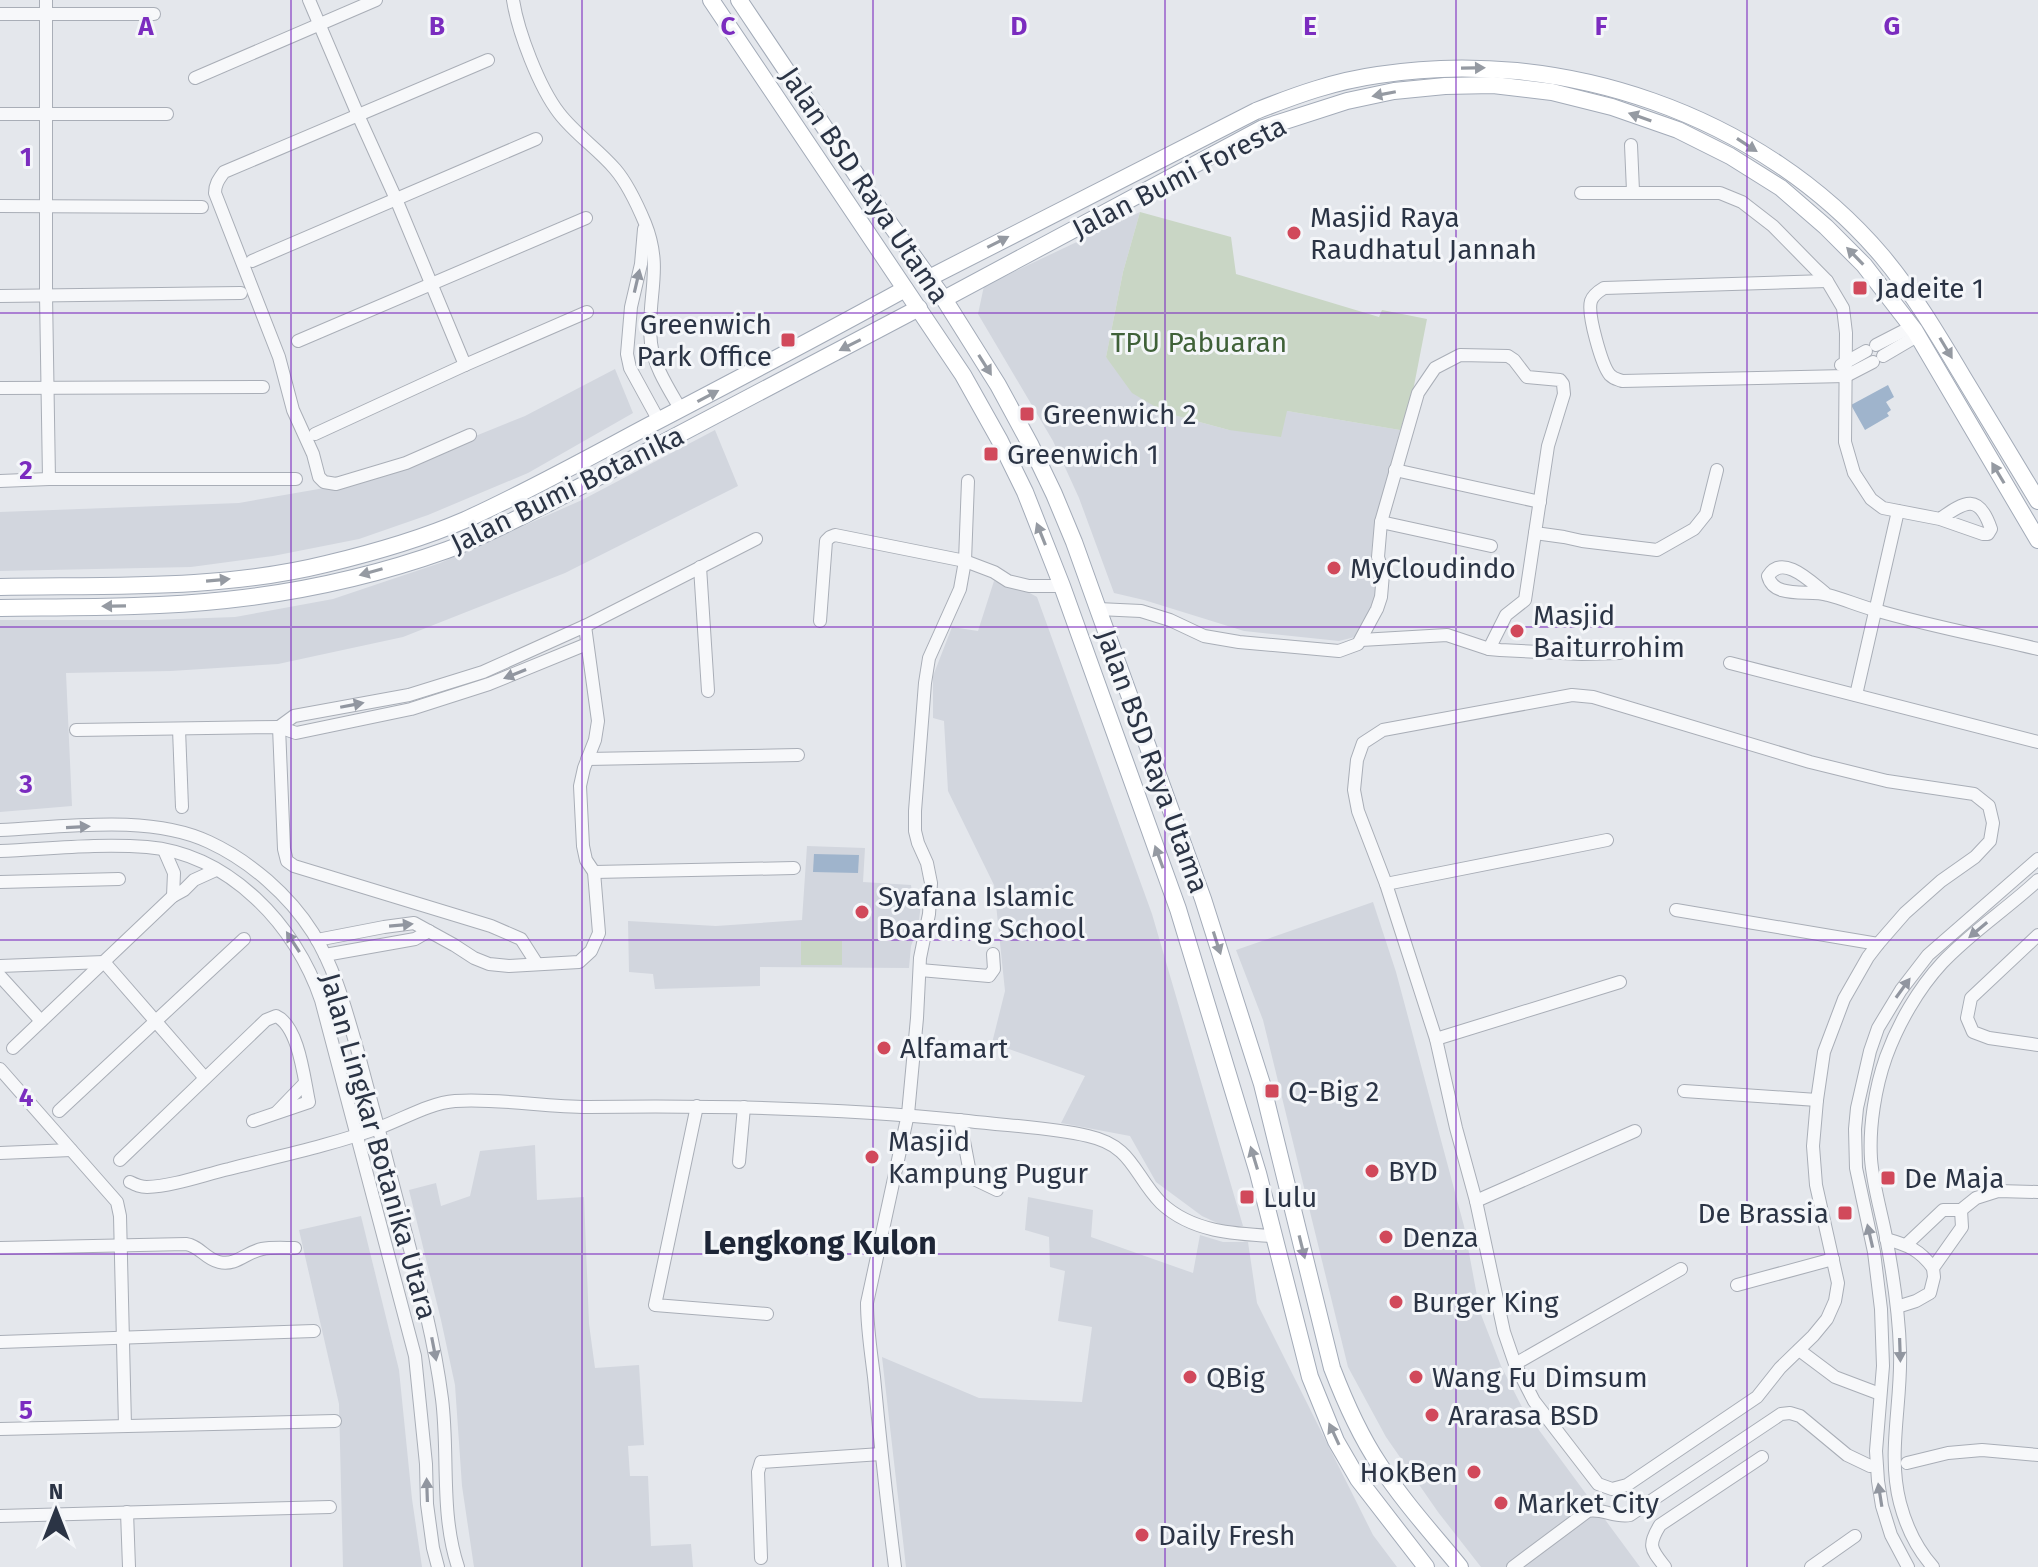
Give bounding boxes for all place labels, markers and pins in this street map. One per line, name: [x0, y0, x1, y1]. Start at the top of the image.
place label: Masjid Raya Raudhatul Jannah: [1310, 201, 1537, 266]
marker: Masjid Raya Raudhatul Jannah: [1285, 224, 1303, 242]
place label: Jadeite 1: [1876, 272, 1984, 305]
marker: Jadeite 1: [1851, 279, 1869, 297]
place label: Greenwich Park Office: [637, 308, 772, 373]
marker: Greenwich Park Office: [779, 331, 797, 349]
place label: Greenwich 2: [1043, 398, 1197, 431]
marker: Greenwich 2: [1018, 405, 1036, 423]
place label: Greenwich 1: [1007, 438, 1159, 471]
marker: Greenwich 1: [982, 445, 1000, 463]
place label: MyCloudindo: [1350, 552, 1516, 585]
marker: MyCloudindo: [1325, 559, 1343, 577]
place label: Masjid Baiturrohim: [1533, 599, 1685, 664]
marker: Masjid Baiturrohim: [1508, 622, 1526, 640]
place label: Syafana Islamic Boarding School: [878, 880, 1085, 945]
marker: Syafana Islamic Boarding School: [853, 903, 871, 921]
place label: Alfamart: [900, 1032, 1009, 1065]
marker: Alfamart: [875, 1039, 893, 1057]
place label: Q-Big 2: [1288, 1075, 1379, 1108]
marker: Q-Big 2: [1263, 1082, 1281, 1100]
place label: Masjid Kampung Pugur: [888, 1125, 1088, 1190]
marker: Masjid Kampung Pugur: [863, 1148, 881, 1166]
place label: BYD: [1388, 1155, 1438, 1188]
marker: BYD: [1363, 1162, 1381, 1180]
place label: De Maja: [1904, 1162, 2005, 1195]
marker: De Maja: [1879, 1169, 1897, 1187]
place label: Lulu: [1263, 1181, 1317, 1214]
marker: Lulu: [1238, 1188, 1256, 1206]
place label: De Brassia: [1697, 1197, 1829, 1230]
marker: De Brassia: [1836, 1204, 1854, 1222]
place label: Denza: [1402, 1221, 1479, 1254]
marker: Denza: [1377, 1228, 1395, 1246]
place label: Burger King: [1412, 1286, 1559, 1319]
marker: Burger King: [1387, 1293, 1405, 1311]
place label: QBig: [1206, 1361, 1265, 1394]
place label: Wang Fu Dimsum: [1432, 1361, 1648, 1394]
marker: QBig: [1181, 1368, 1199, 1386]
marker: Wang Fu Dimsum: [1407, 1368, 1425, 1386]
place label: Ararasa BSD: [1448, 1399, 1599, 1432]
marker: Ararasa BSD: [1423, 1406, 1441, 1424]
place label: HokBen: [1360, 1456, 1458, 1489]
marker: HokBen: [1465, 1463, 1483, 1481]
place label: Market City: [1517, 1487, 1659, 1520]
marker: Market City: [1492, 1494, 1510, 1512]
place label: Daily Fresh: [1158, 1519, 1295, 1552]
marker: Daily Fresh: [1133, 1526, 1151, 1544]

